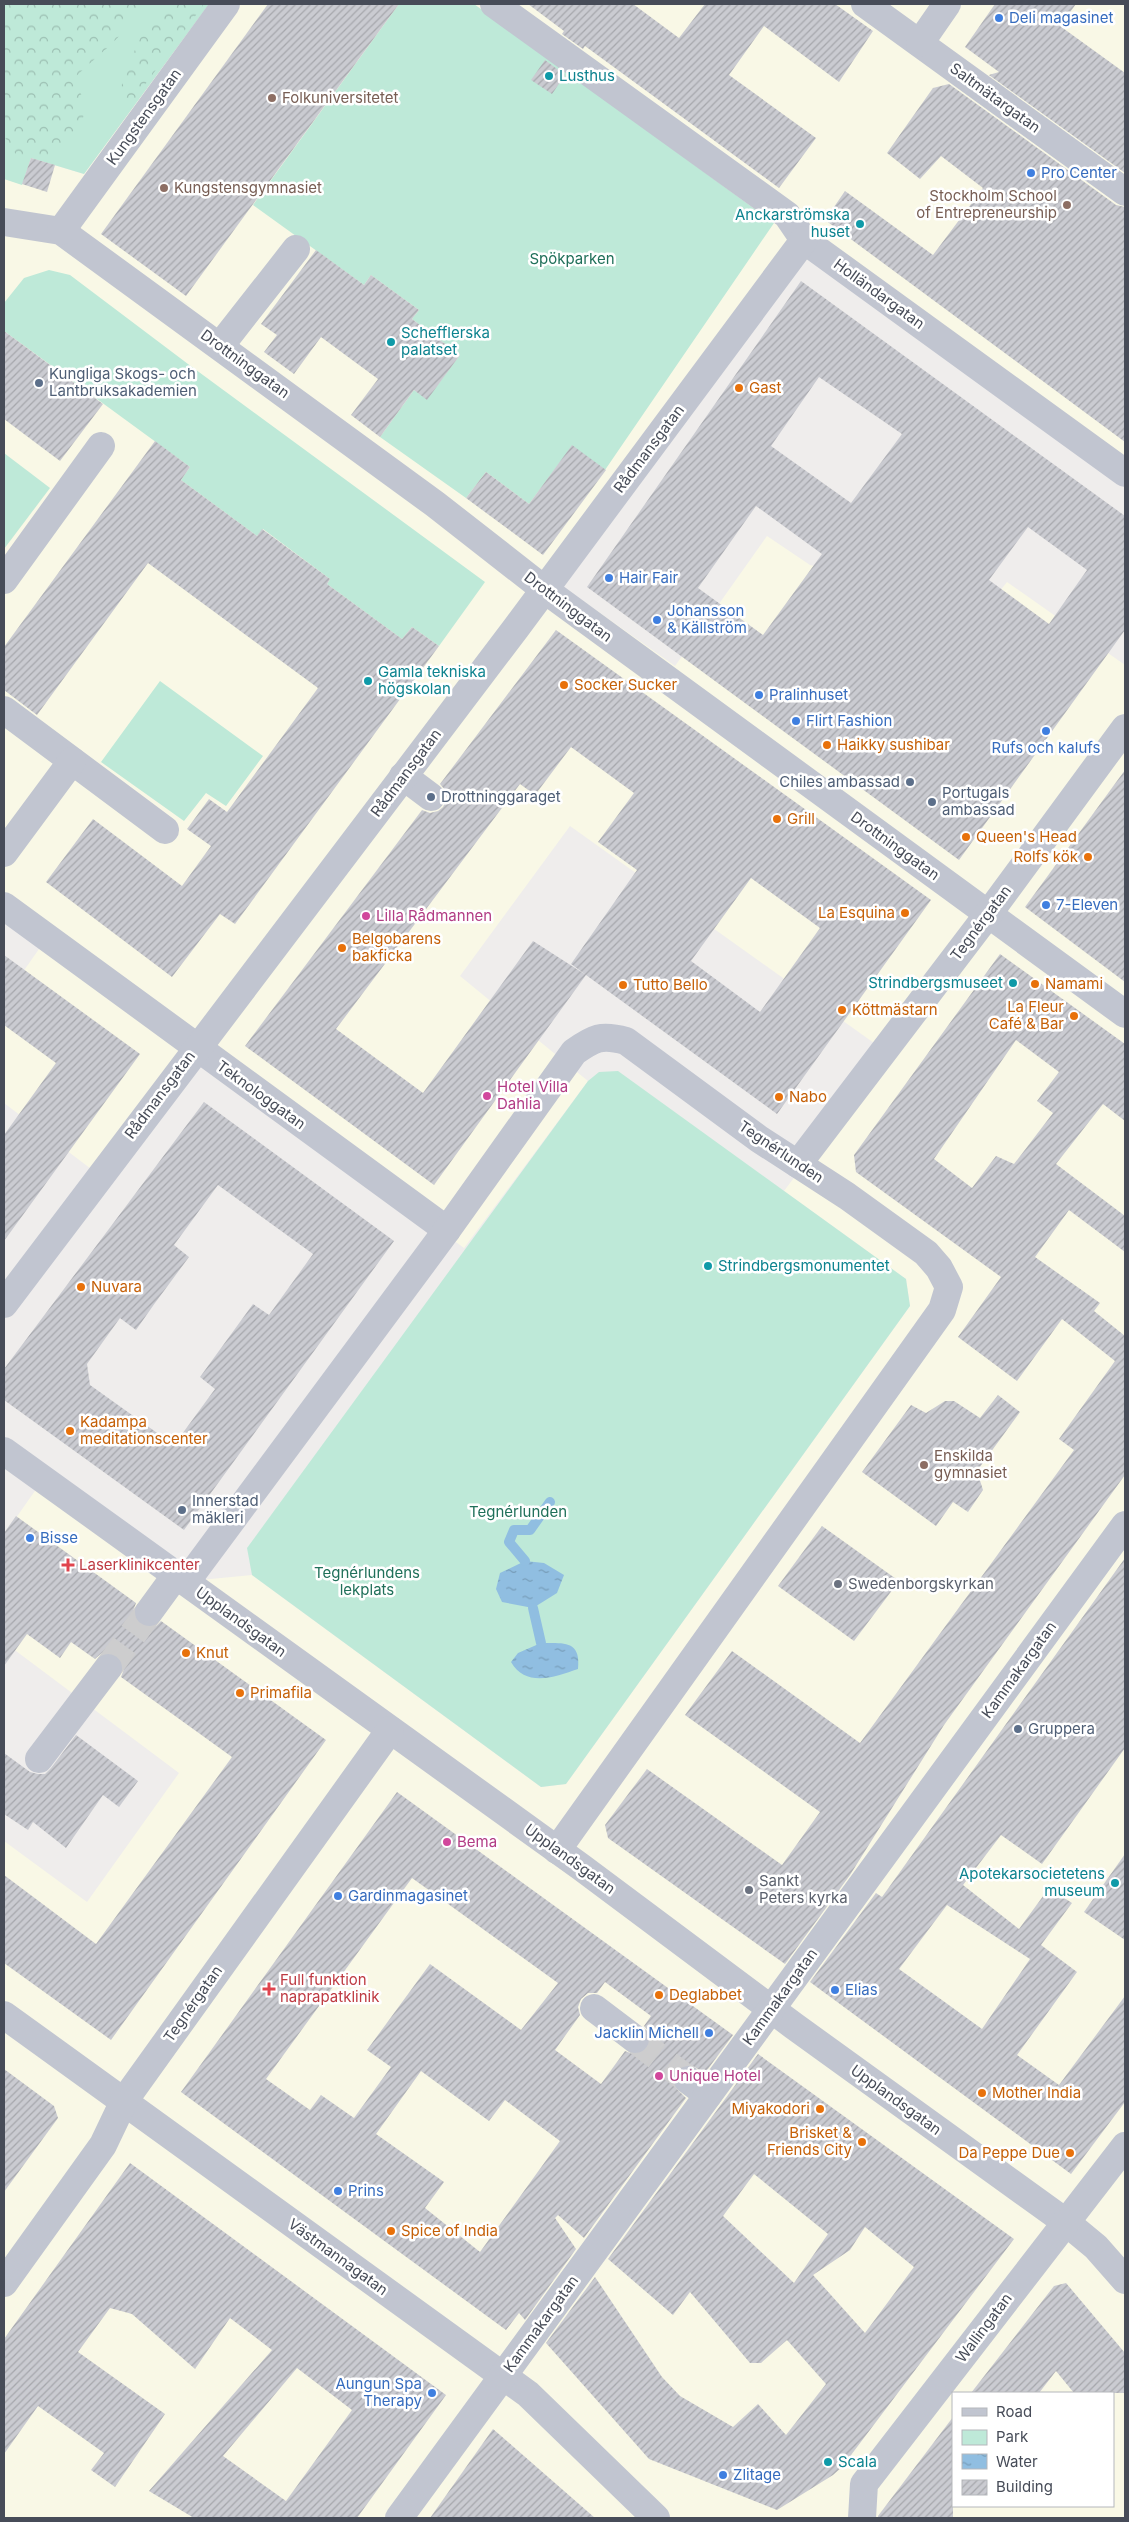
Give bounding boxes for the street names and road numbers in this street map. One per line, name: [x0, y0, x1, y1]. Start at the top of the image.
street label: Saltmätargatan: [946, 58, 1044, 137]
street label: Kungstensgatan: [102, 65, 185, 169]
street label: Holländargatan: [830, 254, 928, 333]
street label: Drottninggatan: [197, 325, 293, 402]
street label: Rådmansgatan: [609, 401, 688, 497]
street label: Drottninggatan: [521, 567, 616, 646]
street label: Rådmansgatan: [366, 725, 445, 821]
street label: Drottninggatan: [847, 807, 943, 884]
street label: Tegnérgatan: [946, 881, 1015, 964]
street label: Rådmansgatan: [120, 1047, 199, 1143]
street label: Teknologgatan: [213, 1056, 309, 1133]
street label: Tegnérlunden: [735, 1116, 827, 1187]
street label: Upplandsgatan: [192, 1582, 290, 1661]
street label: Kammakargatan: [977, 1618, 1060, 1722]
street label: Upplandsgatan: [521, 1819, 619, 1898]
street label: Kammakargatan: [738, 1945, 821, 2049]
street label: Tegnérgatan: [159, 1962, 226, 2046]
street label: Upplandsgatan: [847, 2060, 945, 2139]
street label: Västmannagatan: [285, 2214, 392, 2299]
street label: Kammakargatan: [499, 2272, 582, 2376]
street label: Wallingatan: [951, 2289, 1016, 2366]

